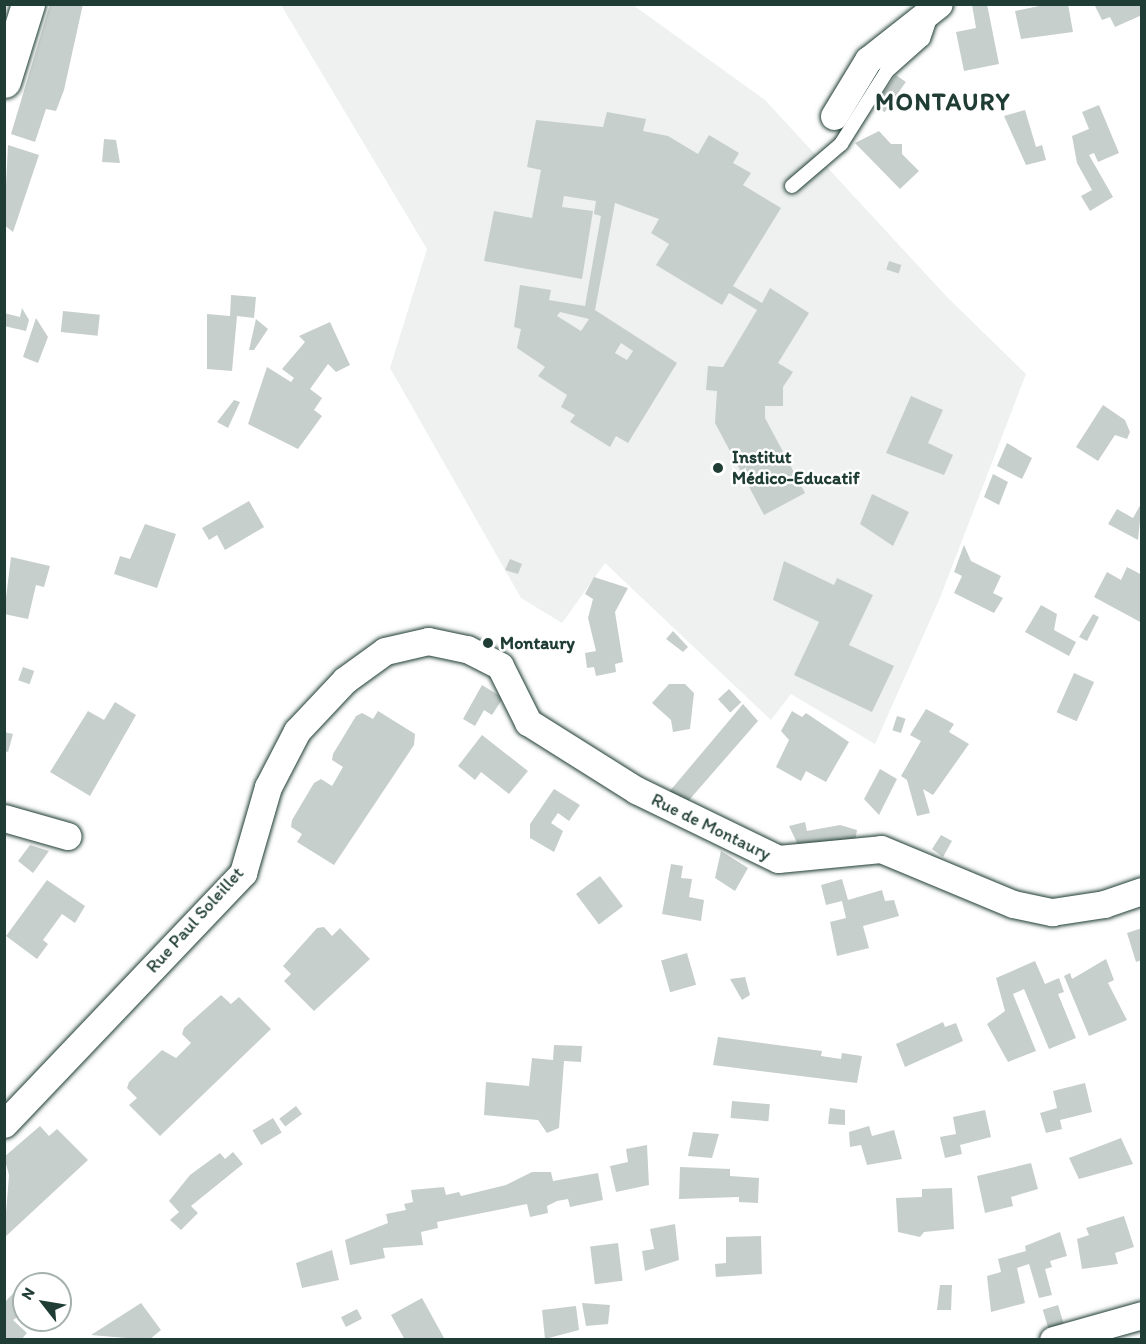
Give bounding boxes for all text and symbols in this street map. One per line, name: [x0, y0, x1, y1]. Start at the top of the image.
district label: MONTAURY: [874, 88, 1012, 116]
place label: Institut Médico-Educatif: [732, 447, 860, 490]
marker: Institut Médico-Educatif: [709, 459, 727, 477]
place label: Montaury: [500, 632, 575, 654]
marker: Montaury: [481, 636, 495, 650]
street label: Rue de Montaury: [648, 789, 774, 865]
street label: Rue Paul Soleillet: [142, 863, 248, 977]
north arrow: [12, 1272, 72, 1332]
text: N: [17, 1284, 39, 1303]

